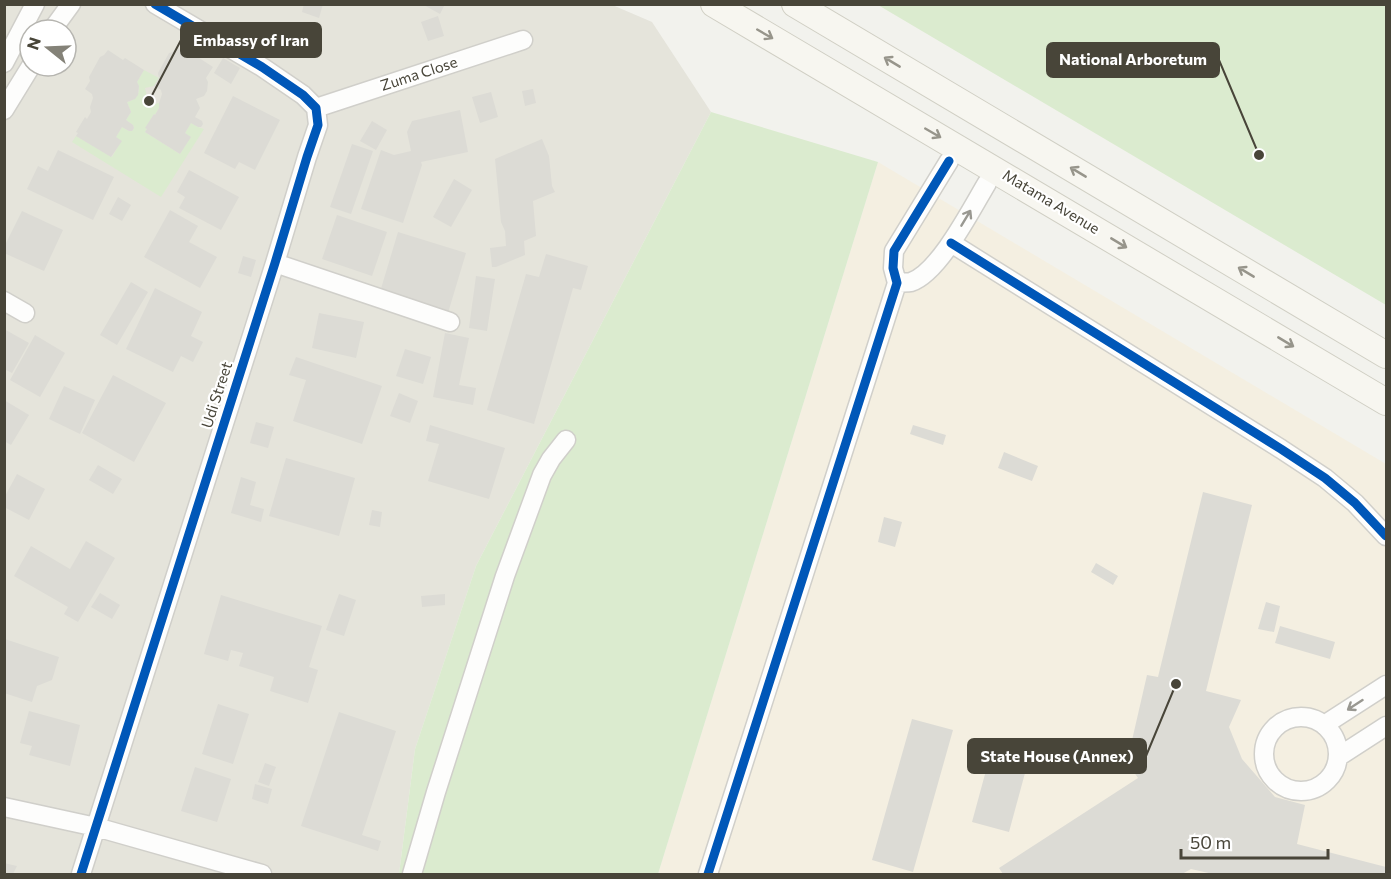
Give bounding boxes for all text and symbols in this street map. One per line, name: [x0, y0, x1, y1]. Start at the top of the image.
north arrow: [18, 18, 78, 78]
callout: Embassy of Iran: [181, 23, 321, 57]
one-way arrow: [756, 28, 773, 40]
text: Embassy of Iran: [193, 30, 309, 49]
text: N: [22, 35, 44, 52]
callout: National Arboretum: [1047, 43, 1219, 77]
text: National Arboretum: [1059, 49, 1207, 68]
street label: Zuma Close: [378, 52, 460, 94]
one-way arrow: [884, 56, 901, 68]
one-way arrow: [924, 127, 941, 139]
street label: Matama Avenue: [1000, 165, 1103, 237]
one-way arrow: [1070, 166, 1087, 178]
one-way arrow: [961, 210, 973, 227]
one-way arrow: [1110, 237, 1127, 249]
one-way arrow: [1238, 265, 1255, 277]
one-way arrow: [1277, 337, 1294, 349]
street label: Udi Street: [197, 359, 235, 430]
one-way arrow: [1347, 699, 1364, 712]
callout: State House (Annex): [968, 739, 1146, 773]
text: State House (Annex): [980, 746, 1134, 765]
scale bar: [1181, 822, 1328, 860]
text: 50 m: [1190, 831, 1231, 853]

